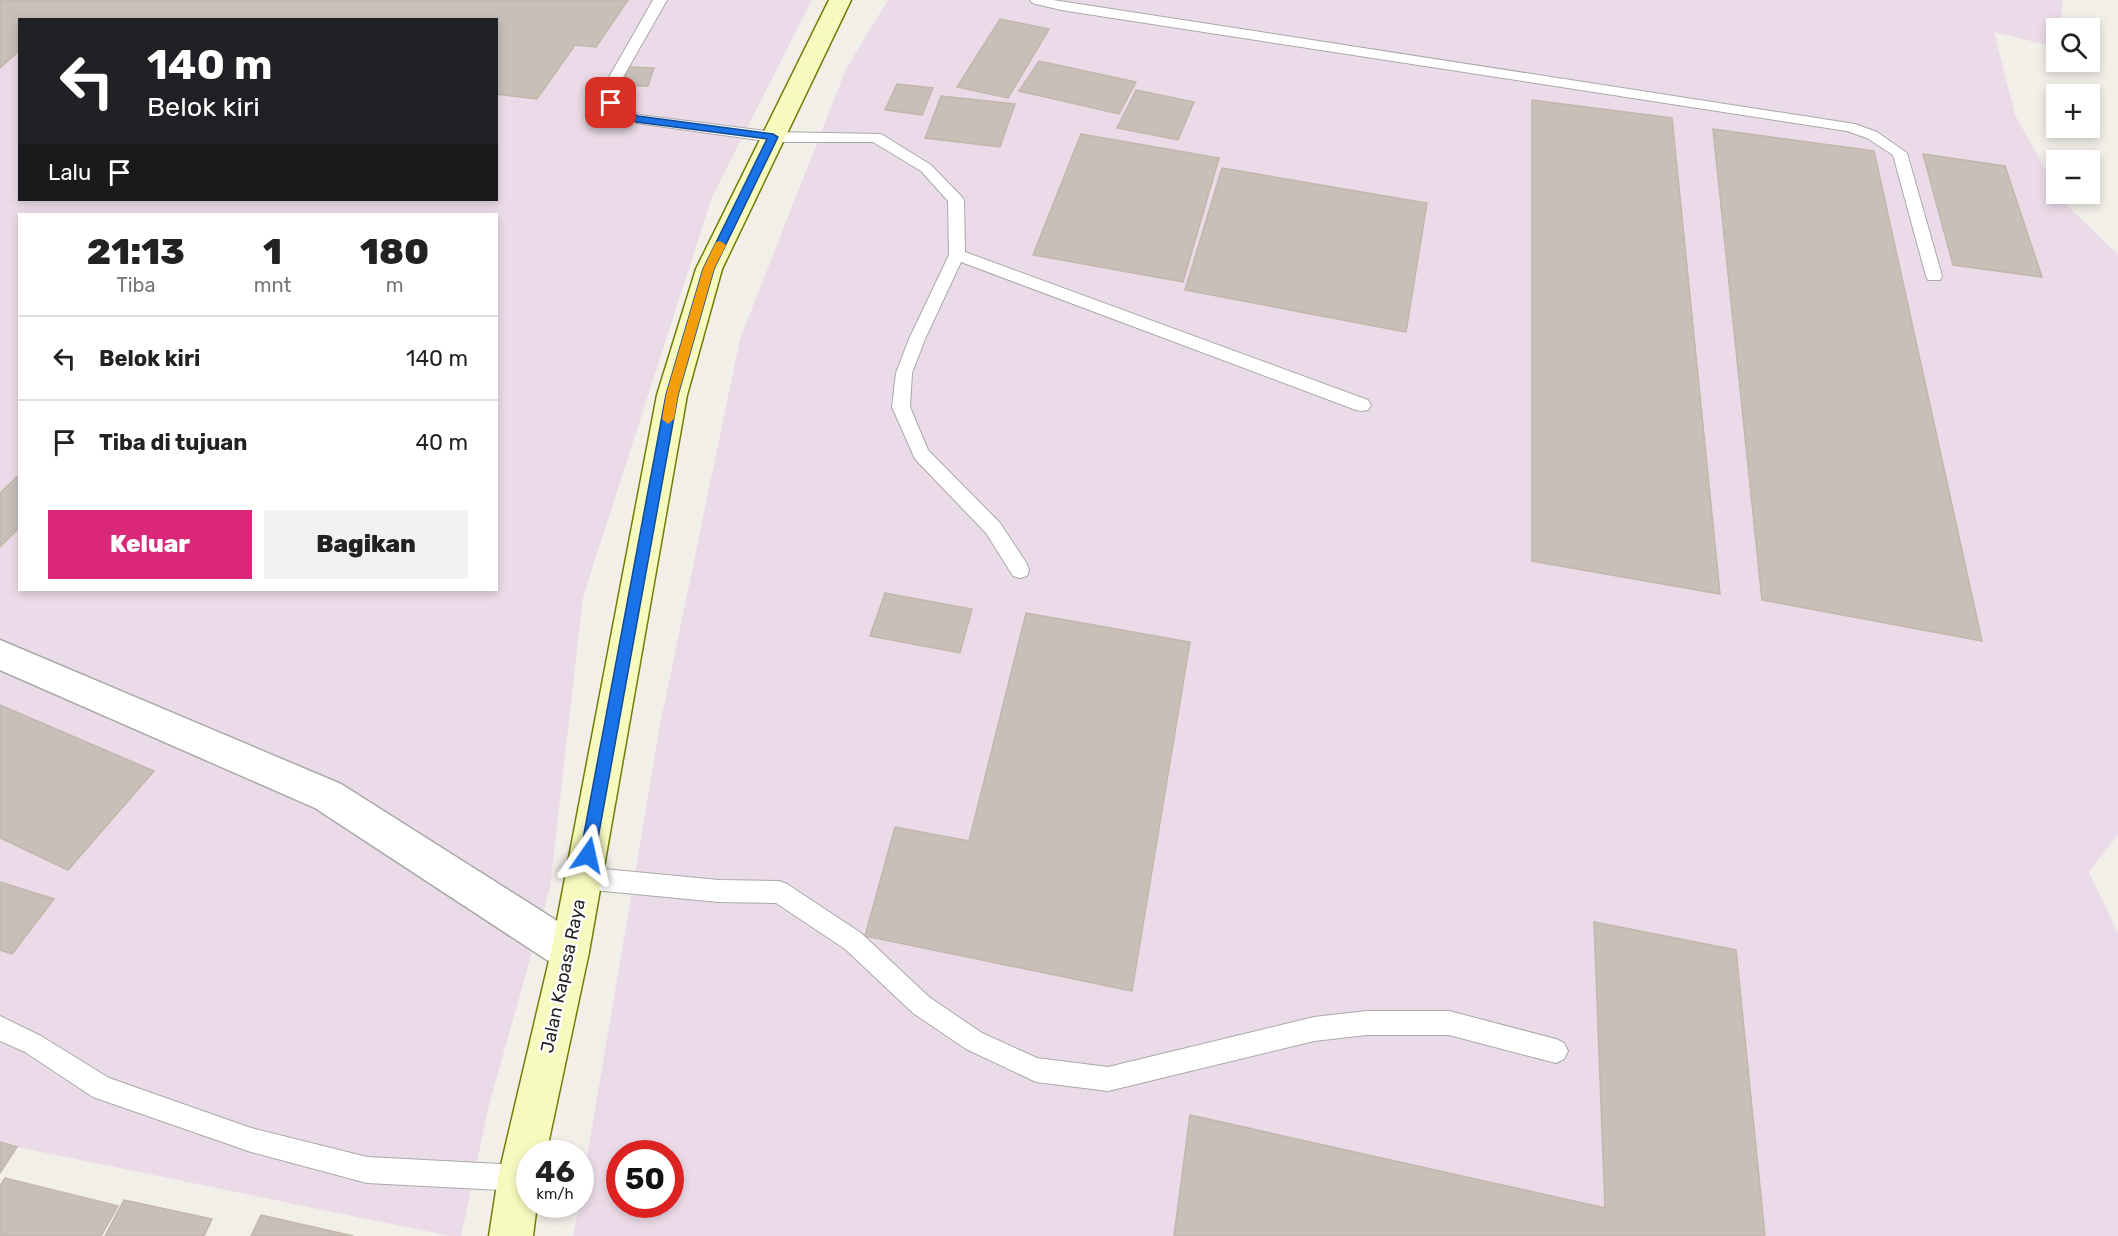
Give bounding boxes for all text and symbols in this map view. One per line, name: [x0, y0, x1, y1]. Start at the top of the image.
map controls: [2046, 18, 2100, 204]
button: search: [2046, 18, 2100, 72]
text: 140 m: [147, 40, 273, 90]
icon: left: [48, 42, 126, 120]
pin: [585, 77, 636, 128]
button: +: [2046, 84, 2100, 138]
icon: arrive: [594, 86, 627, 119]
text: Belok kiri: [147, 91, 260, 123]
button: −: [2046, 150, 2100, 204]
icon: arrive: [103, 156, 136, 189]
text: Lalu: [48, 159, 91, 186]
text: 21:13: [87, 230, 185, 273]
text: 1: [263, 230, 282, 273]
text: 180: [360, 230, 429, 273]
text: Tiba: [116, 273, 155, 297]
text: mnt: [254, 273, 291, 297]
text: m: [386, 273, 403, 297]
icon: left: [48, 342, 81, 375]
text: Belok kiri: [99, 345, 200, 372]
text: 140 m: [406, 345, 468, 372]
icon: arrive: [48, 426, 81, 459]
text: Tiba di tujuan: [99, 429, 247, 456]
text: 40 m: [415, 429, 468, 456]
button: Keluar: [48, 510, 252, 579]
button: Bagikan: [264, 510, 468, 579]
position arrow: [556, 823, 620, 887]
street label: Jalan Kapasa Raya: [536, 897, 590, 1055]
speed limit sign: 50: [606, 1140, 684, 1218]
text: 46: [535, 1154, 575, 1190]
text: km/h: [536, 1185, 574, 1203]

